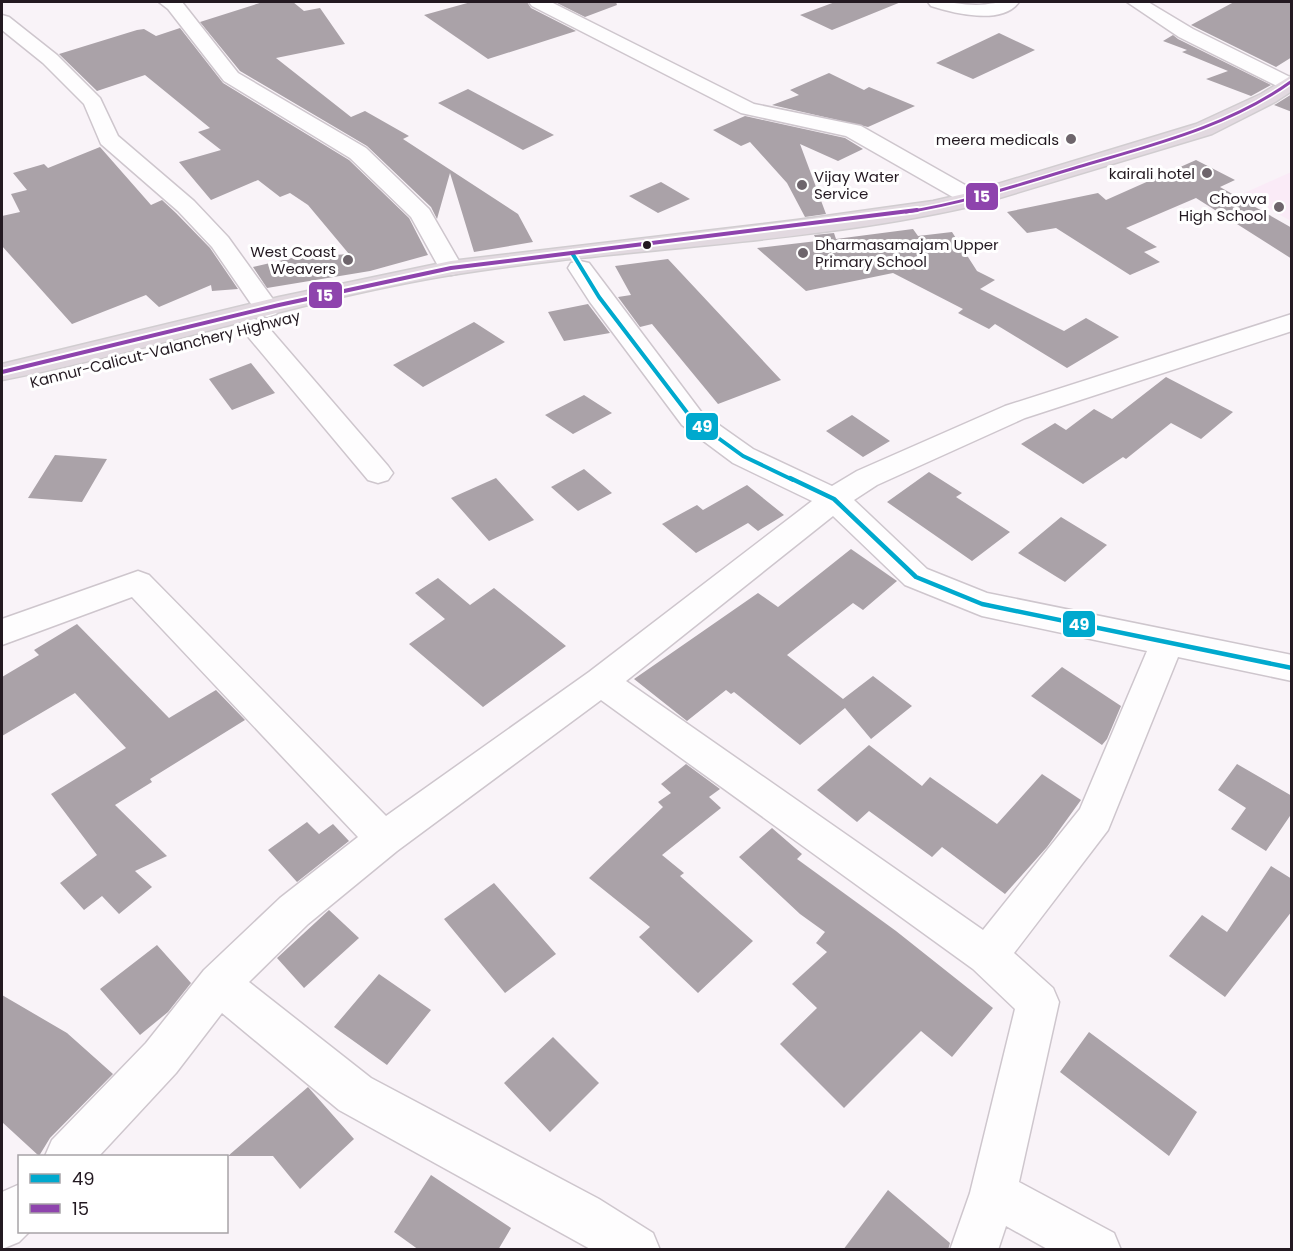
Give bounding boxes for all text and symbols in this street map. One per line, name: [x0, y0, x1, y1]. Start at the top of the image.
place label: meera medicals: [936, 129, 1059, 150]
marker: meera medicals: [1064, 132, 1078, 146]
place label: kairali hotel: [1109, 163, 1195, 184]
place label: Vijay Water Service: [814, 166, 900, 204]
marker: kairali hotel: [1200, 166, 1214, 180]
marker: Vijay Water Service: [795, 178, 809, 192]
line badge: 15: [965, 182, 999, 211]
text: 15: [974, 185, 990, 208]
place label: Chovva High School: [1179, 188, 1267, 226]
marker: Chovva High School: [1272, 200, 1286, 214]
place label: Dharmasamajam Upper Primary School: [815, 234, 999, 272]
unlabelled marker: [641, 239, 653, 251]
place label: West Coast Weavers: [250, 241, 336, 279]
marker: Dharmasamajam Upper Primary School: [796, 246, 810, 260]
marker: West Coast Weavers: [341, 253, 355, 267]
line badge: 15: [308, 281, 343, 309]
text: 15: [317, 284, 333, 307]
street label: Kannur-Calicut-Valanchery Highway: [28, 305, 303, 393]
line badge: 49: [685, 412, 719, 441]
text: 49: [692, 415, 712, 438]
line badge: 49: [1062, 610, 1096, 638]
text: 49: [1069, 613, 1089, 636]
legend: [18, 1155, 228, 1233]
text: 49: [72, 1166, 95, 1191]
text: 15: [72, 1196, 89, 1221]

